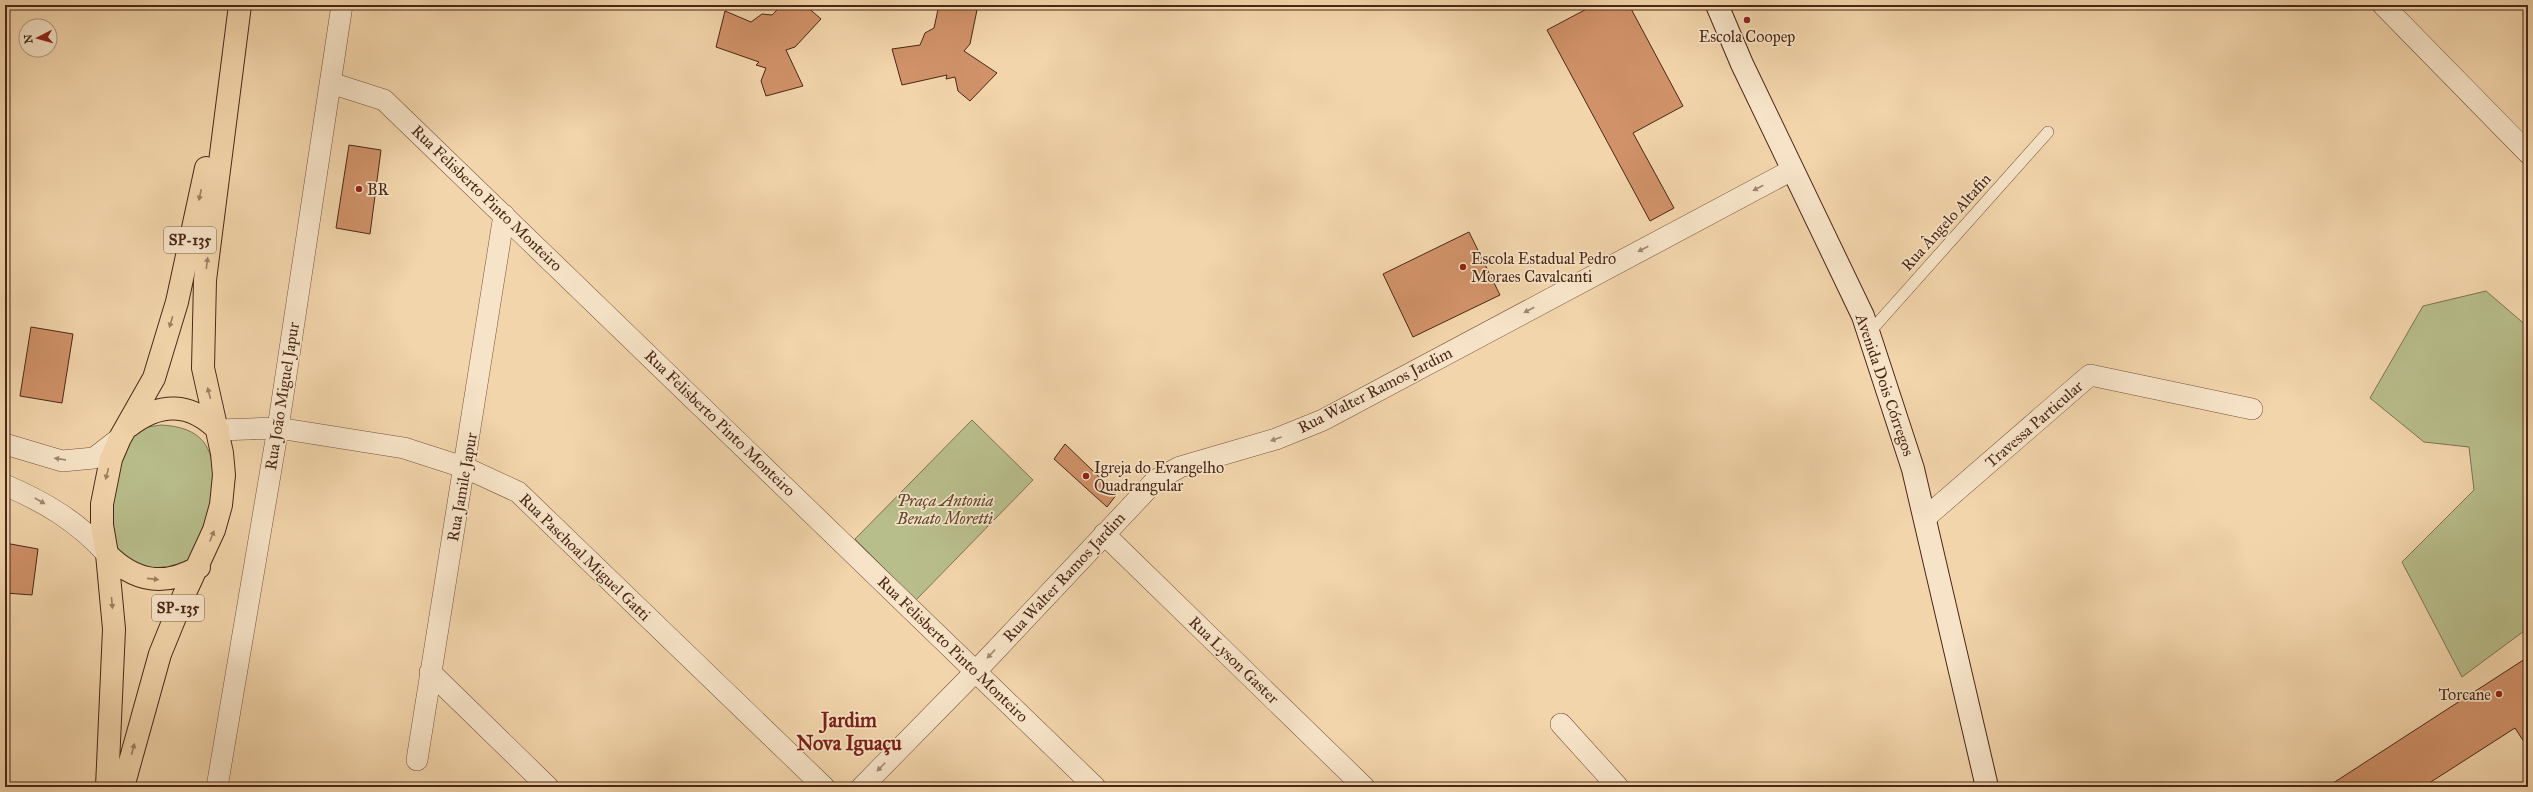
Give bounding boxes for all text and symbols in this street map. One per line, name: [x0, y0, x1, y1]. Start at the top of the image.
marker: Escola Coopep: [1742, 15, 1752, 25]
north arrow: [18, 18, 58, 58]
place label: Escola Coopep: [1699, 27, 1795, 46]
text: N: [22, 33, 36, 44]
street label: Rua Felisberto Pinto Monteiro: [408, 121, 566, 275]
street label: Rua Ângelo Altafin: [1896, 168, 1996, 275]
place label: BR: [367, 180, 390, 199]
marker: BR: [354, 184, 364, 194]
one-way arrow: [1752, 185, 1764, 191]
one-way arrow: [197, 189, 203, 201]
road number: SP-135: [164, 227, 216, 253]
one-way arrow: [1638, 246, 1649, 252]
place label: Escola Estadual Pedro Moraes Cavalcanti: [1471, 249, 1616, 286]
one-way arrow: [204, 257, 210, 269]
marker: Escola Estadual Pedro Moraes Cavalcanti: [1458, 262, 1468, 272]
one-way arrow: [1523, 307, 1534, 314]
street label: Avenida Dois Córregos: [1850, 310, 1918, 459]
one-way arrow: [168, 316, 174, 328]
street label: Rua João Miguel Japur: [261, 321, 304, 471]
street label: Rua Walter Ramos Jardim: [1295, 343, 1456, 438]
street label: Rua Felisberto Pinto Monteiro: [641, 346, 799, 500]
street label: Travessa Particular: [1981, 376, 2087, 472]
one-way arrow: [205, 386, 211, 399]
street label: Rua Jamile Japur: [443, 431, 482, 543]
one-way arrow: [1269, 436, 1281, 442]
one-way arrow: [54, 456, 66, 462]
place label: Igreja do Evangelho Quadrangular: [1094, 458, 1224, 496]
one-way arrow: [104, 469, 110, 481]
marker: Igreja do Evangelho Quadrangular: [1081, 471, 1091, 481]
street label: Rua Paschoal Miguel Gatti: [515, 489, 655, 626]
park label: Praça Antonia Benato Moretti: [896, 491, 994, 528]
one-way arrow: [35, 498, 46, 505]
street label: Rua Walter Ramos Jardim: [999, 508, 1130, 647]
one-way arrow: [209, 530, 215, 542]
street label: Rua Felisberto Pinto Monteiro: [874, 572, 1032, 726]
one-way arrow: [147, 575, 159, 582]
road number: SP-135: [152, 595, 204, 621]
one-way arrow: [109, 597, 116, 609]
street label: Rua Lyson Gaster: [1185, 612, 1283, 708]
one-way arrow: [987, 649, 996, 659]
place label: Torcane: [2438, 685, 2491, 704]
marker: Torcane: [2494, 689, 2504, 699]
district label: Jardim Nova Iguaçu: [796, 708, 902, 756]
one-way arrow: [130, 743, 136, 755]
one-way arrow: [876, 762, 886, 772]

